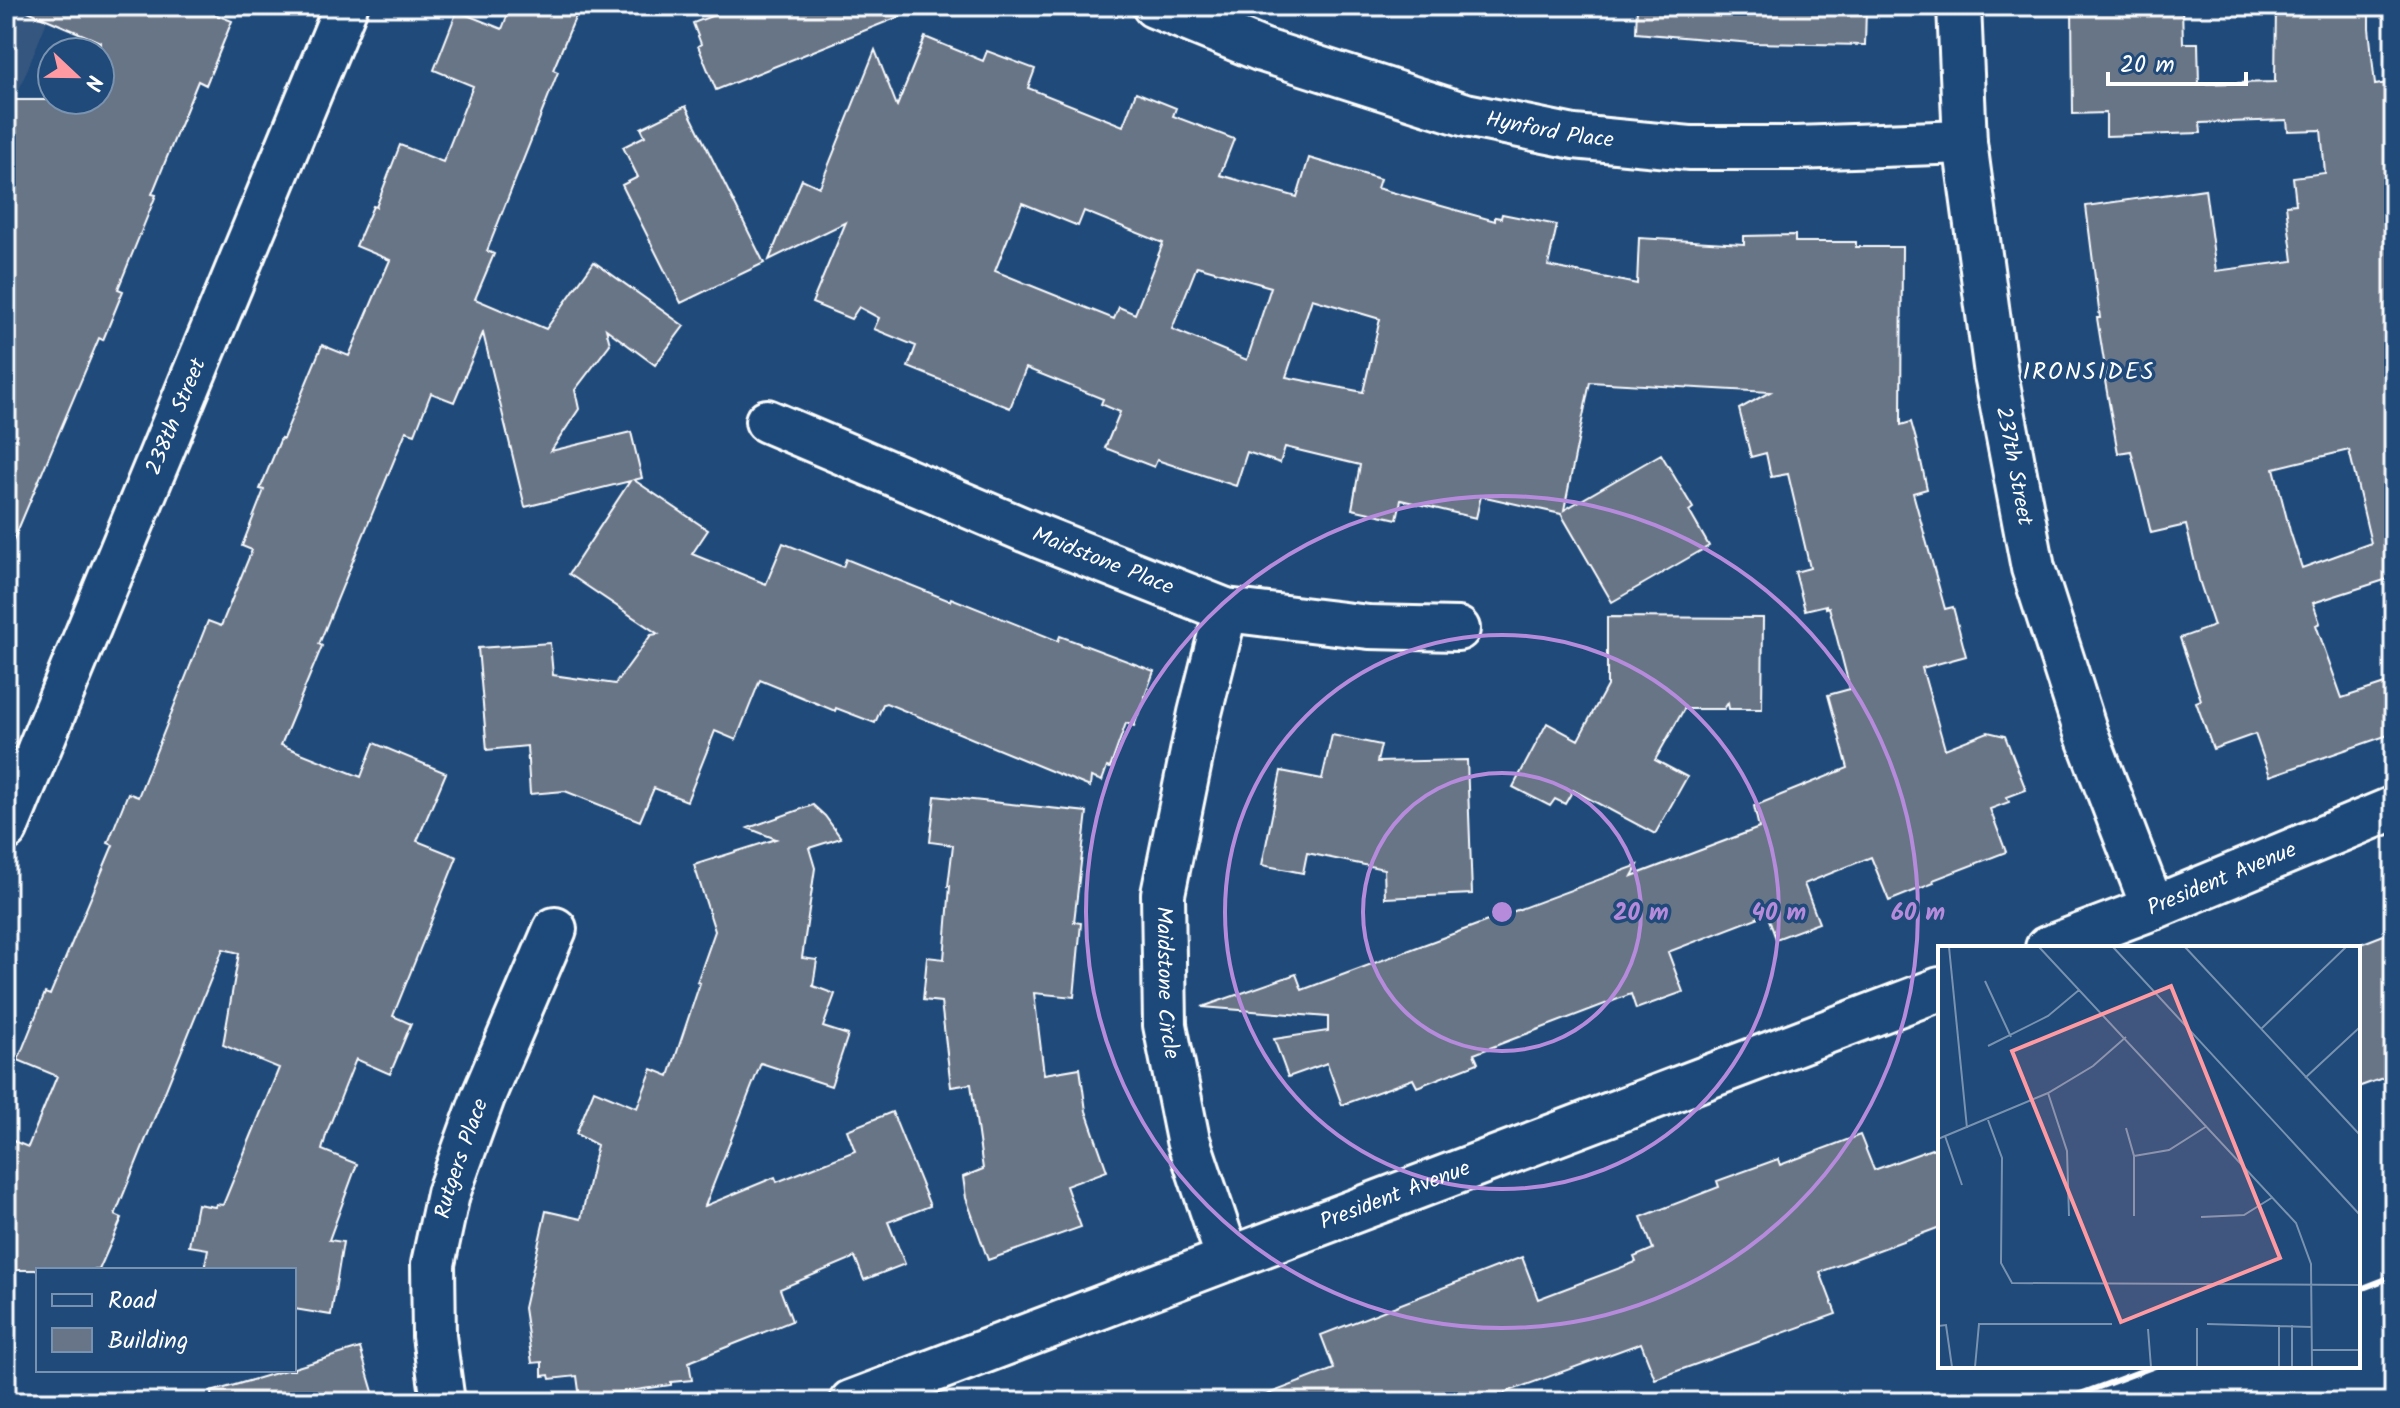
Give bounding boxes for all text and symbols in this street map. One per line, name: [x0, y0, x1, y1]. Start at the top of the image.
north arrow: [36, 36, 116, 116]
scale bar: [2108, 36, 2246, 86]
text: 20 m: [2120, 46, 2175, 85]
text: N: [73, 70, 111, 96]
street label: Hynford Place: [1483, 102, 1615, 158]
street label: 238th Street: [137, 353, 216, 481]
district label: IRONSIDES: [2023, 353, 2155, 392]
street label: 237th Street: [1985, 404, 2042, 529]
street label: Maidstone Place: [1027, 518, 1179, 605]
street label: President Avenue: [2142, 833, 2302, 926]
text: 20 m: [1613, 894, 1669, 933]
text: 40 m: [1752, 894, 1806, 933]
text: 60 m: [1891, 894, 1945, 933]
centre of rings: [1488, 898, 1516, 926]
street label: Maidstone Circle: [1146, 906, 1189, 1062]
inset map: [1938, 946, 2360, 1368]
street label: Rutgers Place: [426, 1094, 499, 1222]
street label: President Avenue: [1315, 1151, 1476, 1240]
legend: [36, 1268, 296, 1372]
text: Road: [108, 1282, 157, 1321]
text: Building: [108, 1322, 188, 1361]

